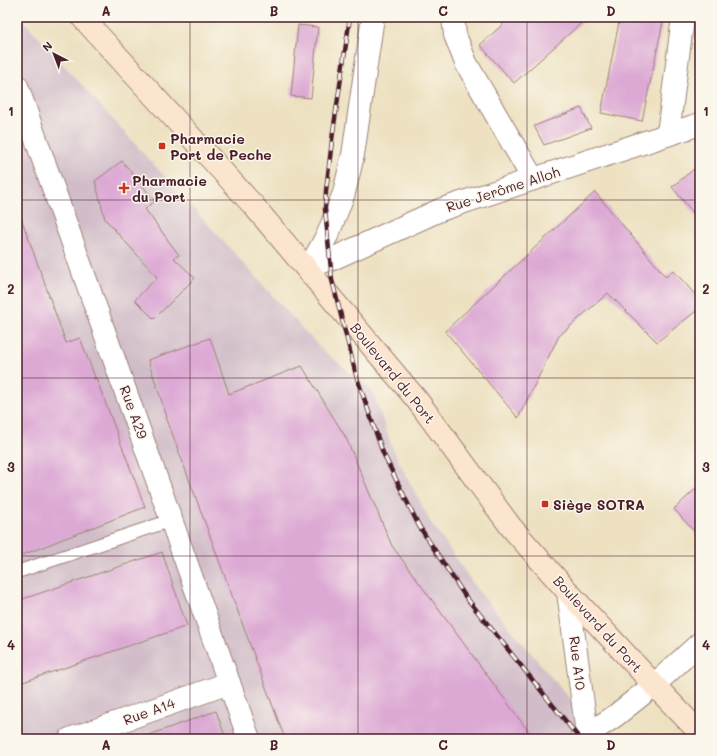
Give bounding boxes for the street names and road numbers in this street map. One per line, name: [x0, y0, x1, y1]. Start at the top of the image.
street label: Rue Jerôme Alloh: [444, 162, 562, 216]
street label: Boulevard du Port: [346, 319, 440, 427]
street label: Rue A29: [116, 383, 152, 441]
street label: Boulevard du Port: [549, 571, 647, 677]
street label: Rue A10: [565, 635, 591, 691]
street label: Rue A14: [120, 693, 178, 729]

